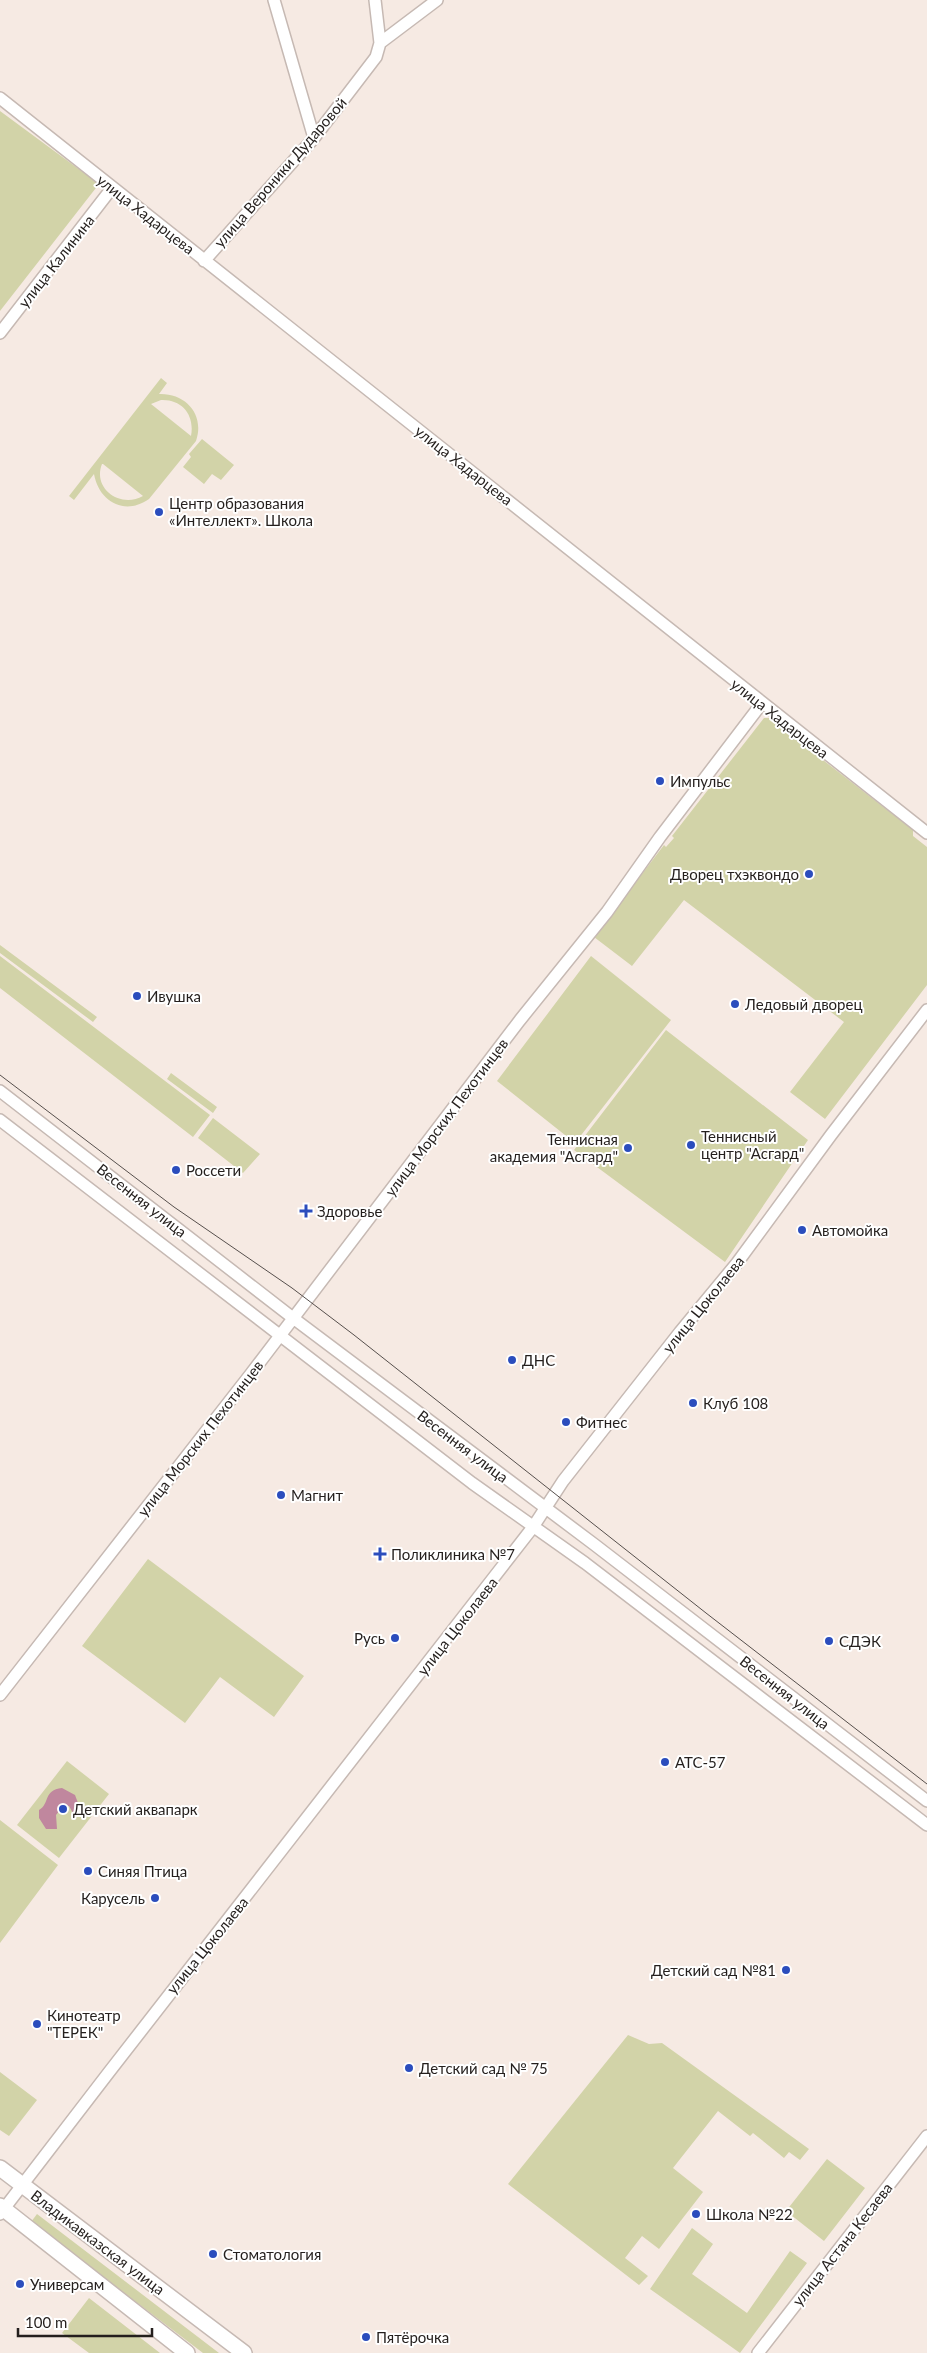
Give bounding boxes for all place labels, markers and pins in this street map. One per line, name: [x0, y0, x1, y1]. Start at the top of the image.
place label: Центр образования «Интеллект». Школа: [169, 494, 313, 529]
marker: Центр образования «Интеллект». Школа: [153, 506, 165, 518]
place label: Импульс: [670, 772, 731, 790]
marker: Импульс: [654, 775, 666, 787]
place label: Дворец тхэквондо: [670, 865, 799, 883]
marker: Дворец тхэквондо: [803, 868, 815, 880]
place label: Ивушка: [147, 987, 201, 1005]
marker: Ивушка: [131, 990, 143, 1002]
place label: Ледовый дворец: [744, 995, 863, 1013]
marker: Ледовый дворец: [729, 998, 741, 1010]
place label: Теннисный центр "Асгард": [701, 1127, 804, 1162]
place label: Теннисная академия "Асгард": [490, 1130, 618, 1165]
marker: Теннисный центр "Асгард": [685, 1139, 697, 1151]
marker: Теннисная академия "Асгард": [622, 1142, 634, 1154]
place label: Россети: [186, 1161, 241, 1179]
marker: Россети: [170, 1164, 182, 1176]
place label: Здоровье: [317, 1202, 382, 1220]
marker: Здоровье: [299, 1204, 313, 1218]
place label: Автомойка: [812, 1221, 888, 1239]
marker: Автомойка: [796, 1224, 808, 1236]
place label: ДНС: [522, 1351, 555, 1369]
marker: ДНС: [506, 1354, 518, 1366]
place label: Клуб 108: [703, 1394, 768, 1412]
marker: Клуб 108: [687, 1397, 699, 1409]
place label: Фитнес: [576, 1413, 627, 1431]
marker: Фитнес: [560, 1416, 572, 1428]
place label: Магнит: [291, 1486, 343, 1504]
marker: Магнит: [275, 1489, 287, 1501]
place label: Поликлиника №7: [391, 1545, 515, 1563]
marker: Поликлиника №7: [373, 1547, 387, 1561]
place label: Русь: [354, 1629, 385, 1647]
marker: Русь: [389, 1632, 401, 1644]
place label: СДЭК: [839, 1632, 881, 1650]
marker: СДЭК: [823, 1635, 835, 1647]
place label: АТС-57: [675, 1753, 726, 1771]
marker: АТС-57: [659, 1756, 671, 1768]
place label: Детский аквапарк: [73, 1800, 198, 1818]
marker: Детский аквапарк: [57, 1803, 69, 1815]
place label: Синяя Птица: [98, 1862, 187, 1880]
marker: Синяя Птица: [82, 1865, 94, 1877]
place label: Карусель: [81, 1889, 145, 1907]
marker: Карусель: [149, 1892, 161, 1904]
place label: Детский сад №81: [651, 1961, 776, 1979]
marker: Детский сад №81: [780, 1964, 792, 1976]
place label: Кинотеатр "ТЕРЕК": [47, 2006, 121, 2041]
marker: Кинотеатр "ТЕРЕК": [31, 2018, 43, 2030]
place label: Детский сад № 75: [419, 2059, 548, 2077]
marker: Детский сад № 75: [403, 2062, 415, 2074]
place label: Школа №22: [706, 2205, 793, 2223]
marker: Школа №22: [690, 2208, 702, 2220]
place label: Стоматология: [223, 2245, 321, 2263]
marker: Стоматология: [207, 2248, 219, 2260]
place label: Универсам: [30, 2275, 104, 2293]
marker: Универсам: [14, 2278, 26, 2290]
place label: Пятёрочка: [376, 2328, 449, 2346]
marker: Пятёрочка: [360, 2331, 372, 2343]

